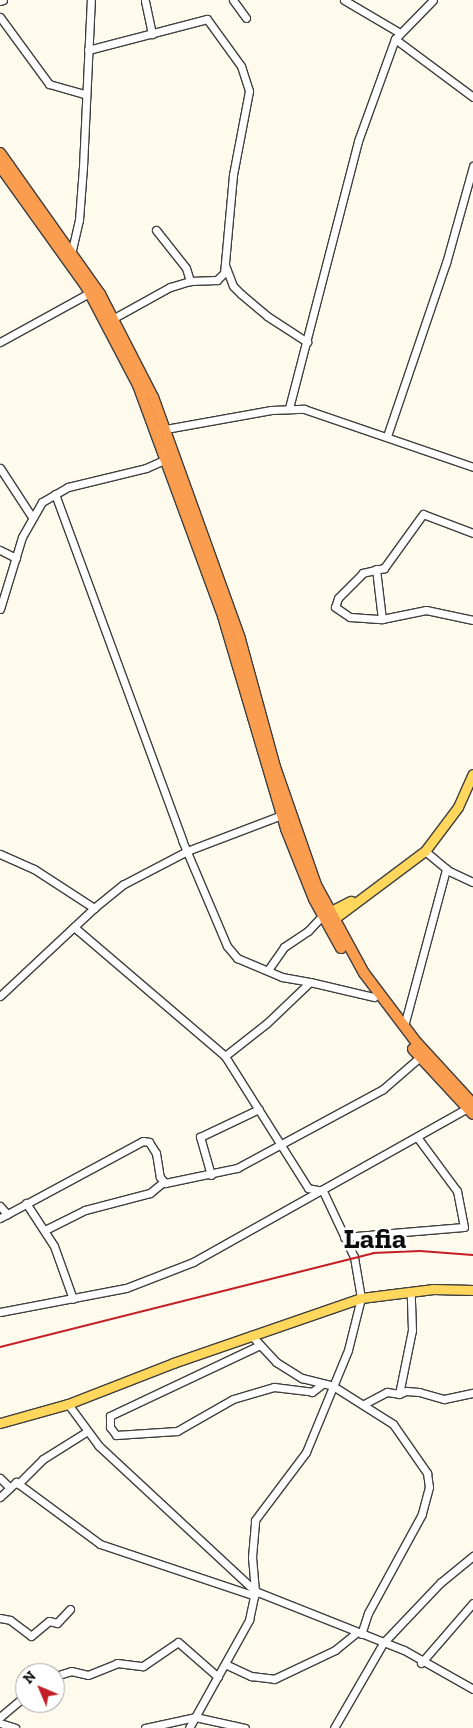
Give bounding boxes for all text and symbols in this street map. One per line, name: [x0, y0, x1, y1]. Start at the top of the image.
district label: Lafia: [344, 1222, 406, 1256]
north arrow: [15, 1663, 65, 1713]
text: N: [20, 1668, 40, 1688]

